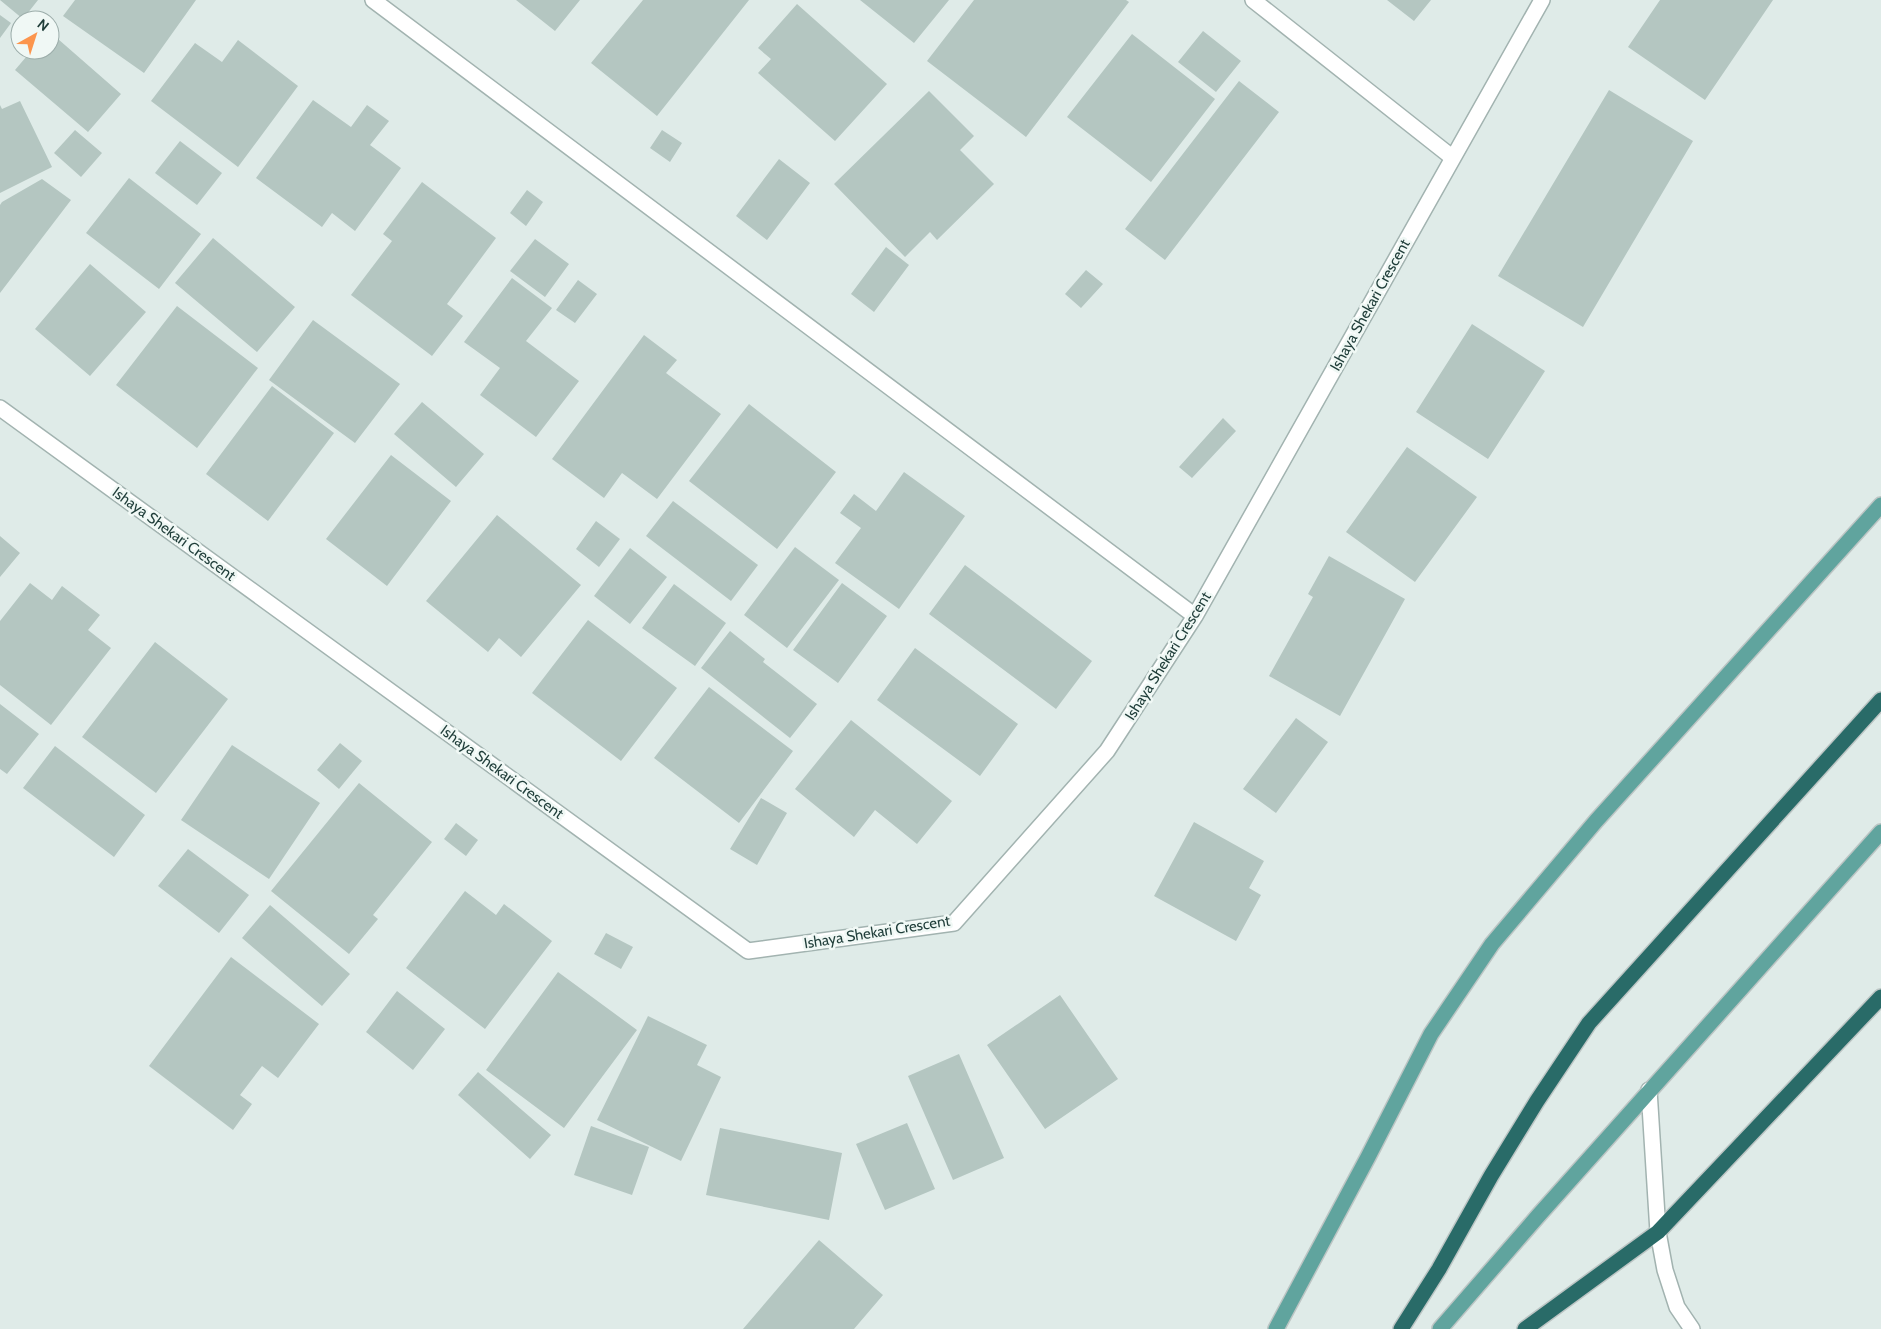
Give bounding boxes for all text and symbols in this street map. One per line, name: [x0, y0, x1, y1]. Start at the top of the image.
north arrow: [10, 10, 60, 60]
text: N: [34, 15, 53, 35]
street label: Ishaya Shekari Crescent: [1326, 236, 1414, 374]
street label: Ishaya Shekari Crescent: [109, 483, 239, 585]
street label: Ishaya Shekari Crescent: [1121, 589, 1215, 723]
street label: Ishaya Shekari Crescent: [437, 721, 567, 823]
street label: Ishaya Shekari Crescent: [803, 912, 951, 952]

